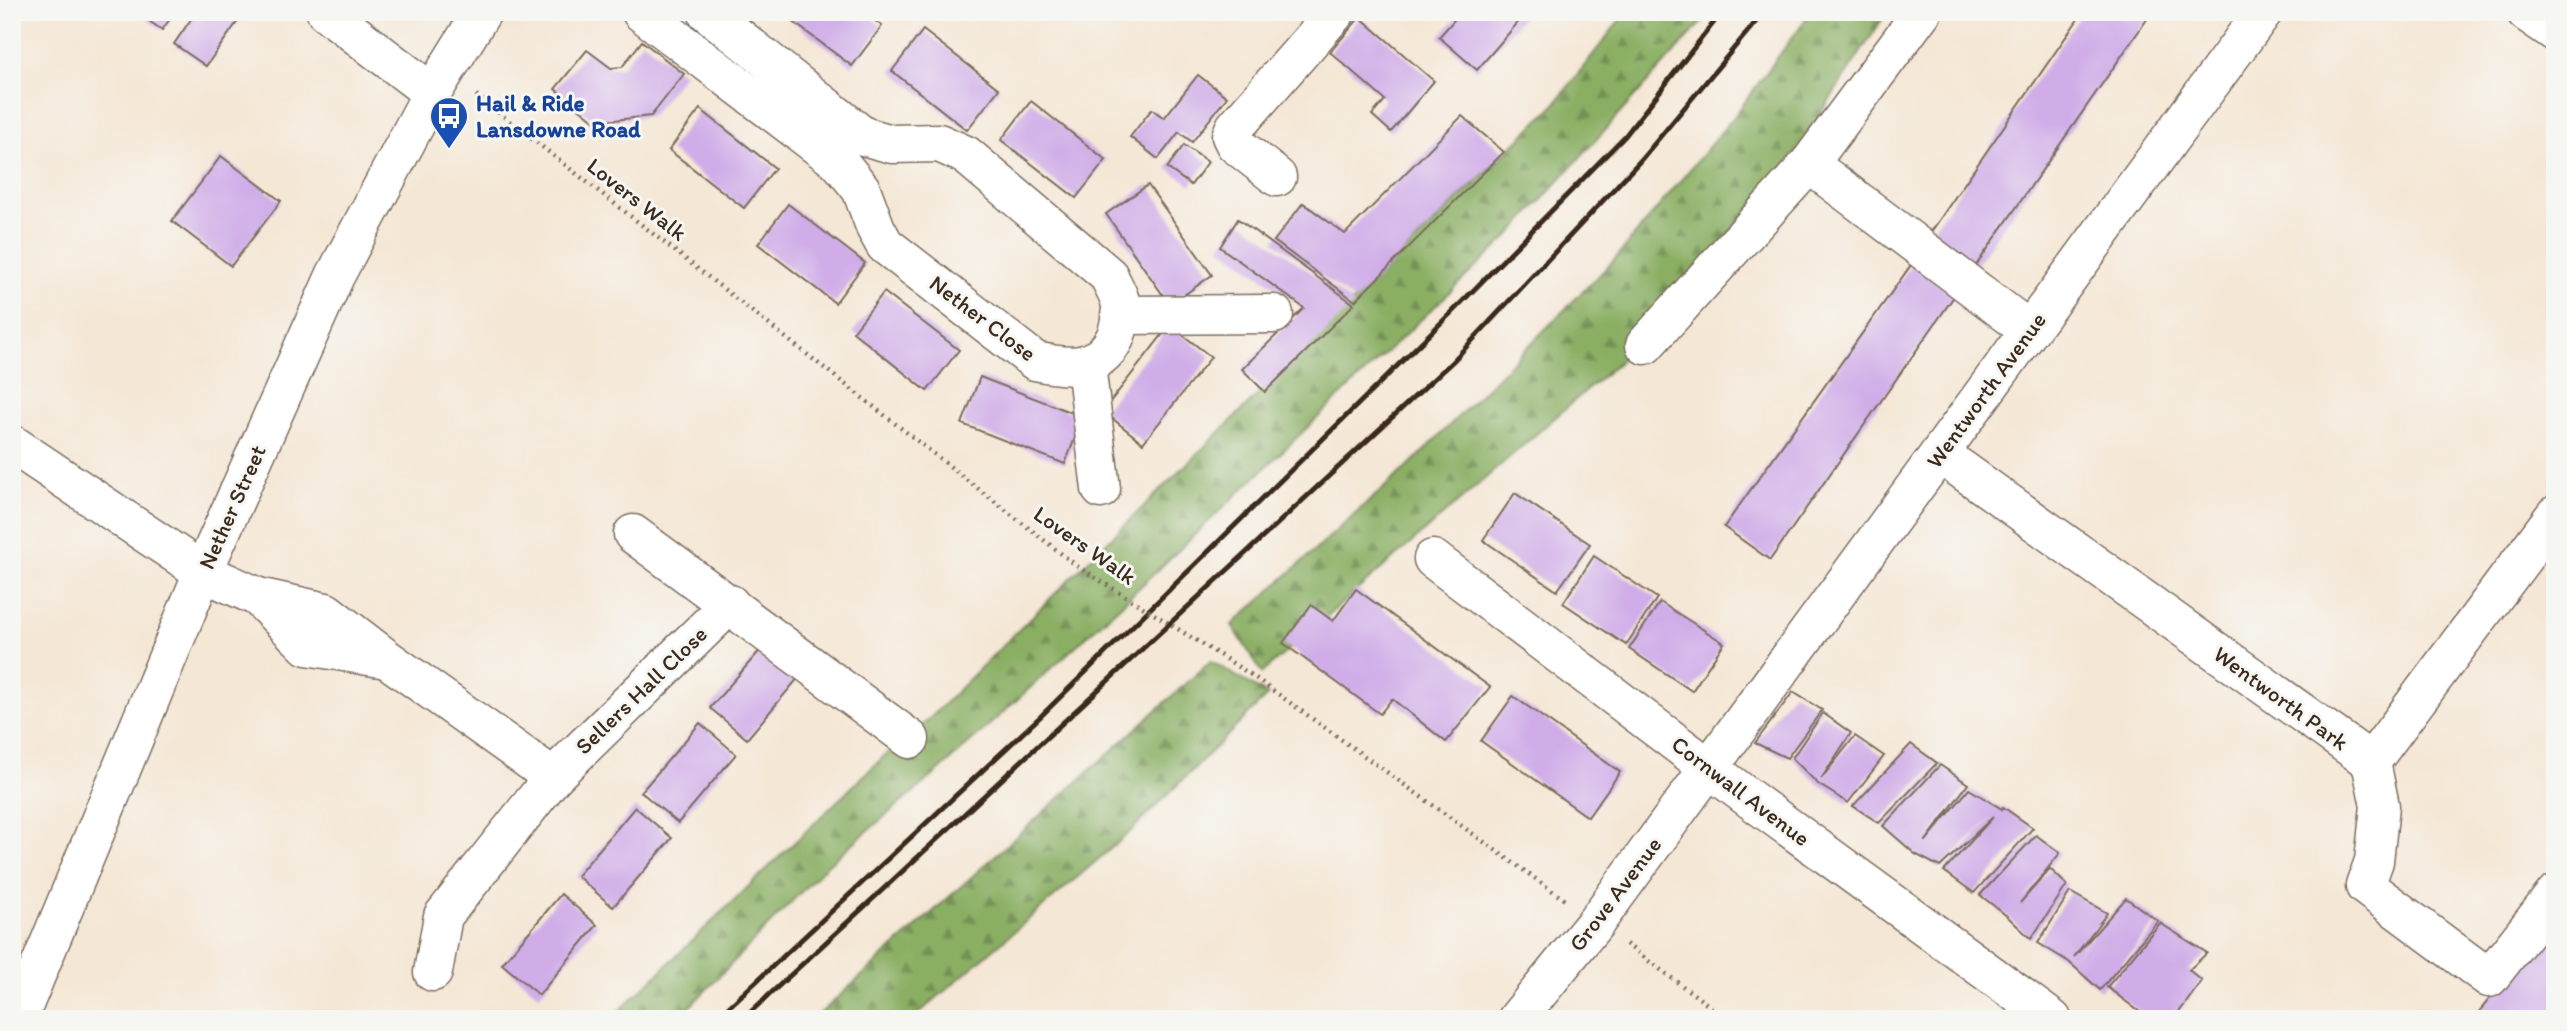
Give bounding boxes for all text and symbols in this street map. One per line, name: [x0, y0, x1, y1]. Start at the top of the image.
place label: Hail & Ride Lansdowne Road: [476, 89, 641, 143]
bus stop icon: Hail & Ride Lansdowne Road: [428, 95, 470, 150]
street label: Lovers Walk: [581, 151, 693, 247]
street label: Nether Close: [924, 269, 1042, 367]
street label: Wentworth Avenue: [1920, 307, 2052, 473]
street label: Nether Street: [192, 440, 272, 573]
street label: Lovers Walk: [1028, 499, 1142, 591]
street label: Sellers Hall Close: [569, 620, 713, 760]
street label: Wentworth Park: [2208, 640, 2354, 756]
street label: Cornwall Avenue: [1666, 730, 1816, 852]
street label: Grove Avenue: [1563, 831, 1667, 957]

